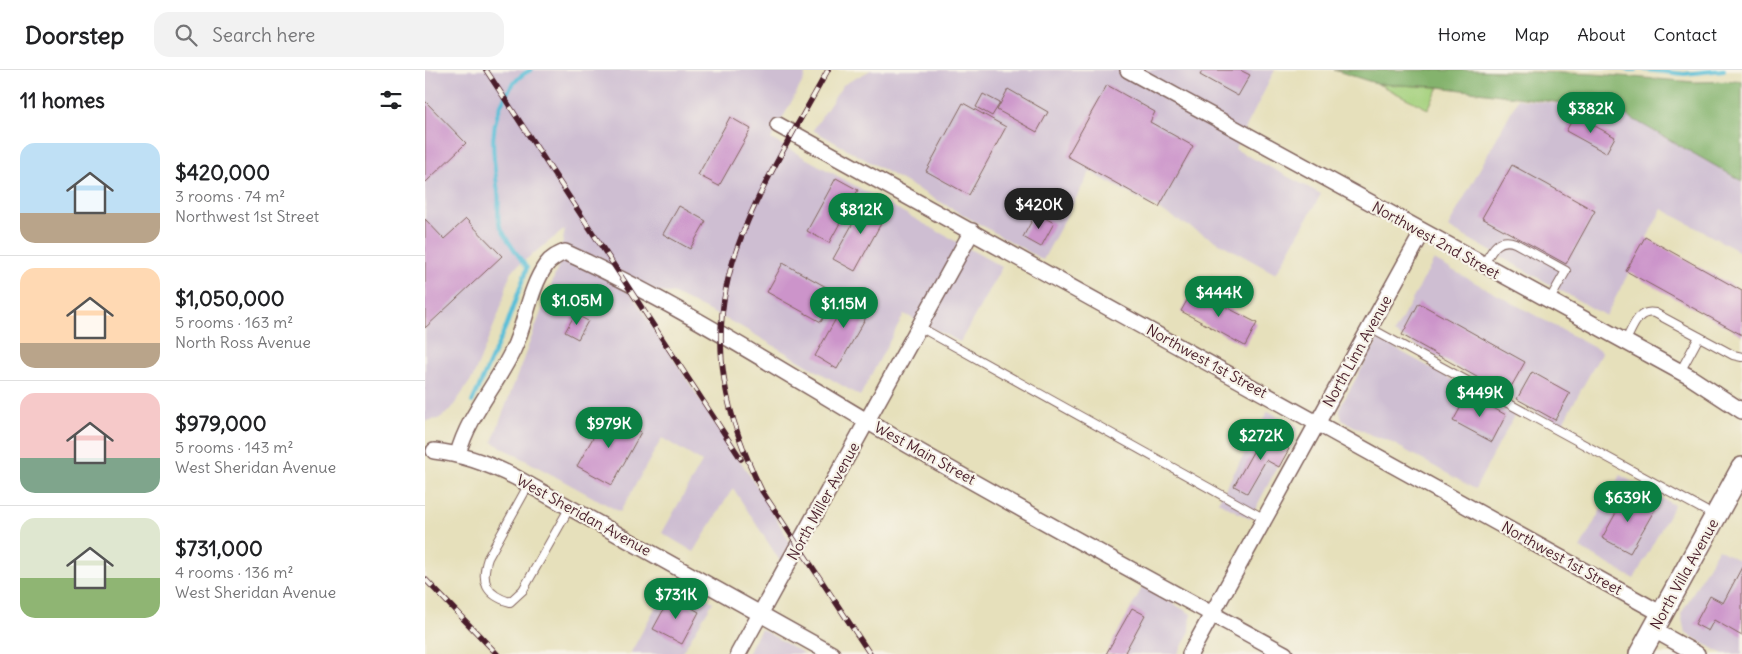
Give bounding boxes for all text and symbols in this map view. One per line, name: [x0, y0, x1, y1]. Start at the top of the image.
search box: [154, 12, 504, 57]
text: Doorstep: [25, 20, 124, 50]
icon: search: [172, 21, 200, 49]
text: Search here: [212, 23, 315, 47]
text: Home: [1438, 23, 1486, 46]
text: Map: [1514, 23, 1549, 46]
text: About: [1577, 23, 1625, 46]
text: Contact: [1653, 23, 1717, 46]
icon: filters: [377, 86, 405, 114]
text: 11 homes: [20, 87, 105, 114]
pin: $382K: [1556, 92, 1626, 134]
text: $382K: [1568, 98, 1614, 118]
text: $420,000: [175, 159, 270, 186]
icon: home: [60, 163, 120, 223]
text: 3 rooms · 74 m²: [175, 186, 285, 206]
pin: $420K: [1004, 188, 1074, 230]
pin: $812K: [826, 192, 896, 235]
text: $420K: [1015, 194, 1063, 214]
street label: Northwest 2nd Street: [1369, 197, 1503, 283]
text: $812K: [839, 199, 883, 219]
text: Northwest 1st Street: [175, 206, 319, 226]
pin: $444K: [1184, 276, 1254, 318]
text: $444K: [1196, 282, 1242, 302]
pin: $1.05M: [536, 284, 618, 326]
text: $1,050,000: [175, 285, 285, 312]
pin: $1.15M: [803, 286, 885, 329]
icon: home: [60, 288, 120, 348]
text: $1.05M: [552, 290, 602, 310]
street label: North Linn Avenue: [1318, 292, 1396, 410]
text: $1.15M: [821, 293, 867, 313]
text: 5 rooms · 163 m²: [175, 312, 293, 332]
street label: Northwest 1st Street: [1143, 320, 1271, 402]
text: North Ross Avenue: [175, 332, 311, 352]
pin: $449K: [1445, 376, 1515, 418]
text: $449K: [1457, 382, 1503, 402]
pin: $979K: [574, 406, 644, 449]
text: $979,000: [175, 410, 267, 437]
icon: home: [60, 413, 120, 473]
text: $979K: [587, 413, 632, 433]
street label: West Main Street: [871, 417, 979, 489]
pin: $272K: [1226, 418, 1296, 461]
text: $272K: [1239, 425, 1283, 445]
text: 5 rooms · 143 m²: [175, 437, 293, 457]
street label: North Miller Avenue: [783, 439, 863, 563]
text: West Sheridan Avenue: [175, 457, 336, 477]
street label: West Sheridan Avenue: [513, 470, 655, 560]
pin: $639K: [1593, 480, 1663, 523]
text: $639K: [1605, 487, 1651, 507]
street label: North Villa Avenue: [1646, 515, 1722, 633]
street label: Northwest 1st Street: [1498, 517, 1626, 599]
text: $731,000: [175, 535, 263, 562]
icon: home: [60, 538, 120, 598]
text: 4 rooms · 136 m²: [175, 562, 293, 582]
pin: $731K: [641, 578, 711, 620]
text: West Sheridan Avenue: [175, 582, 336, 602]
text: $731K: [655, 584, 697, 604]

